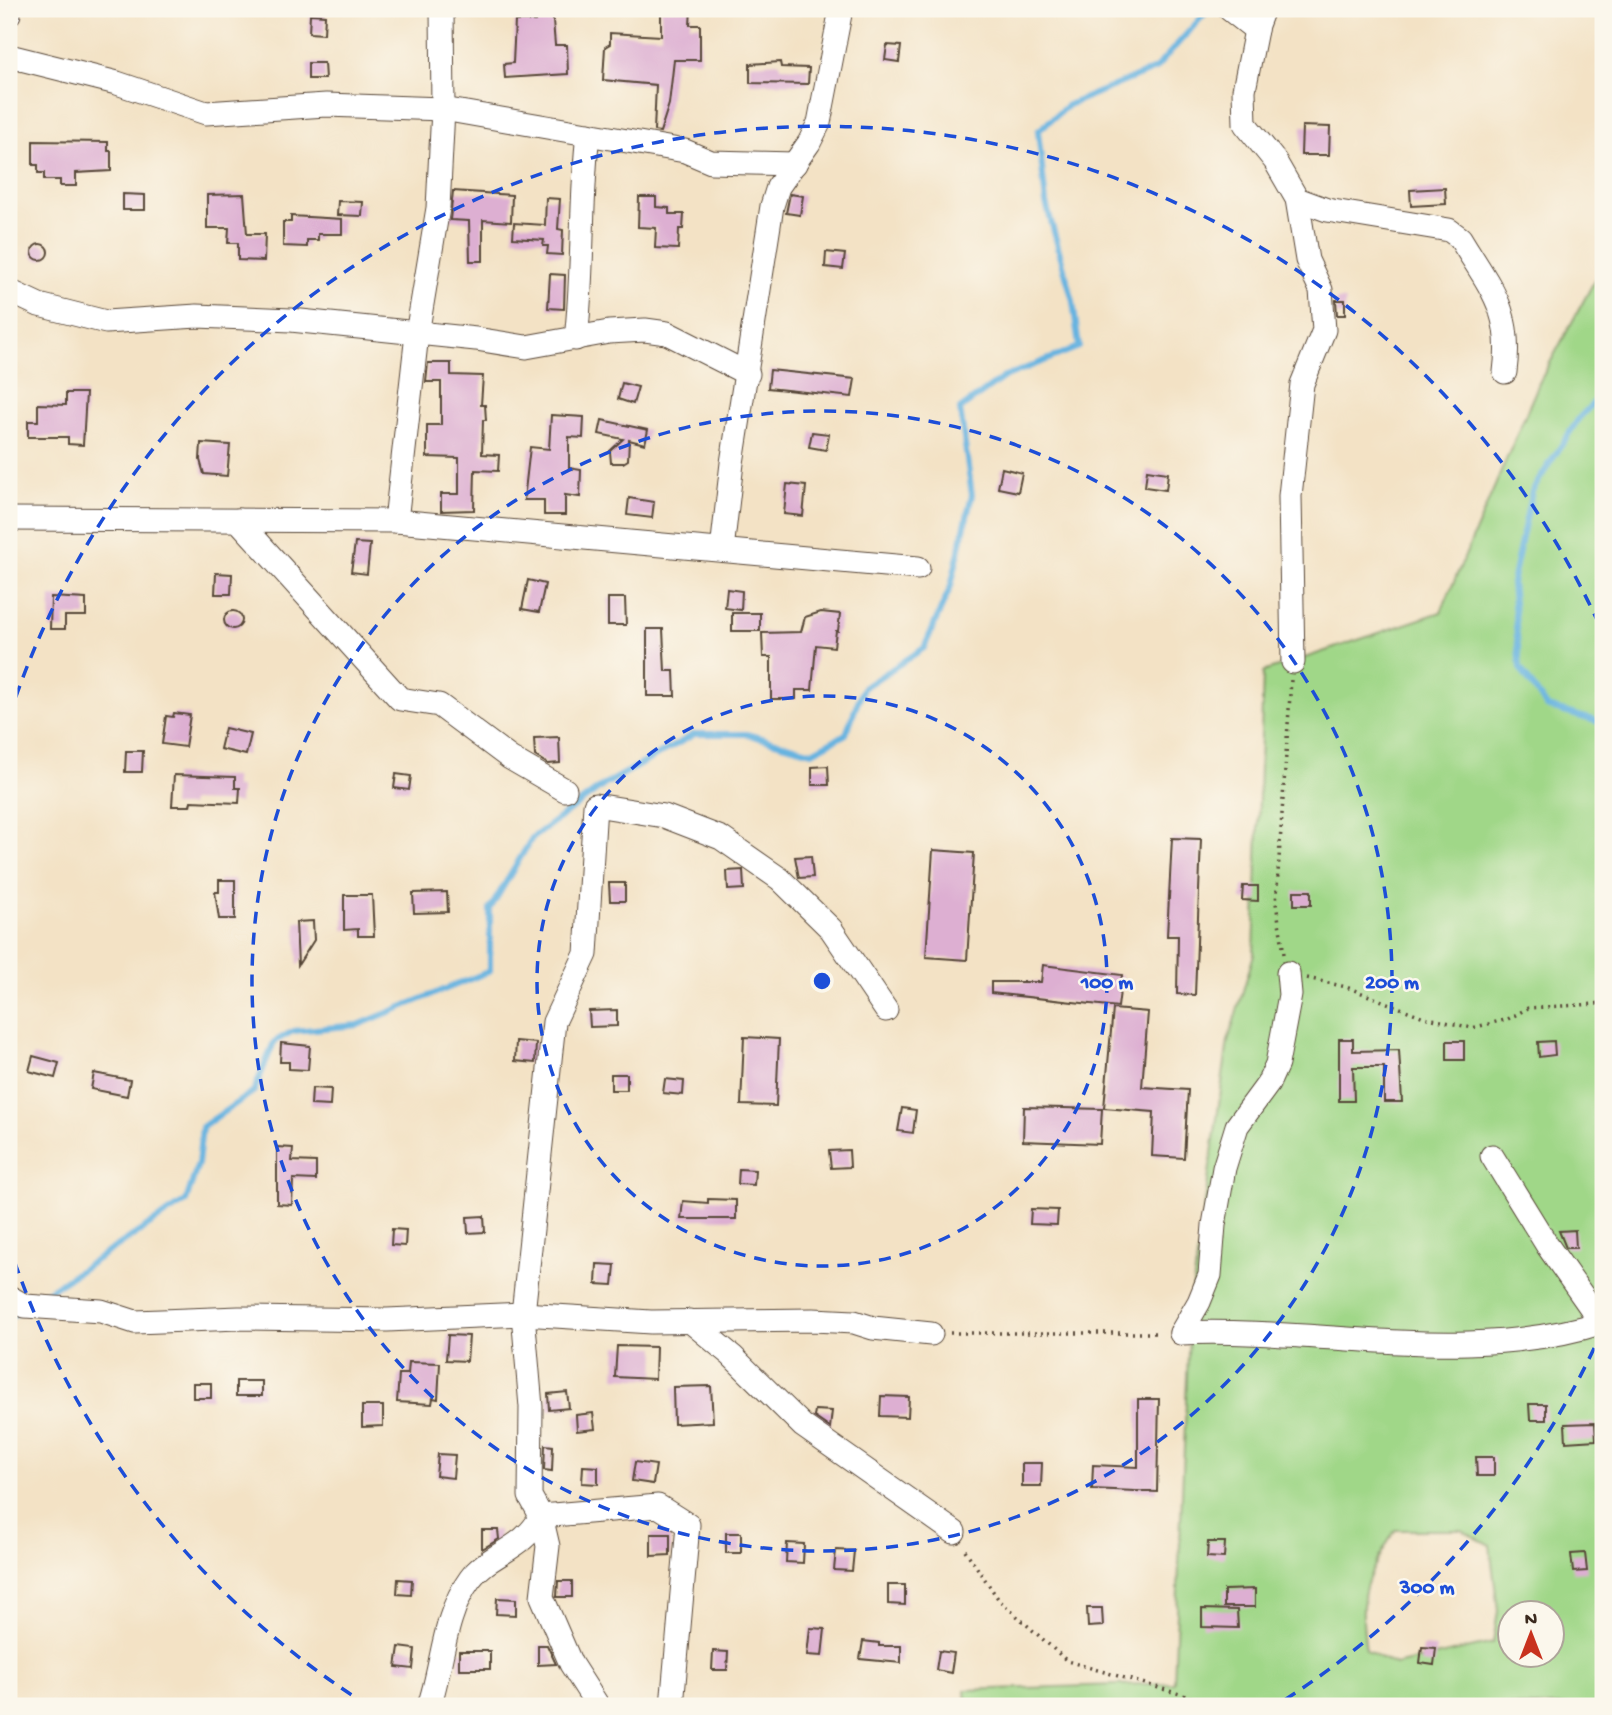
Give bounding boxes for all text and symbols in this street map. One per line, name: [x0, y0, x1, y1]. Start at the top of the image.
centre of rings: [810, 969, 834, 993]
text: 100 m: [1080, 972, 1133, 997]
text: 200 m: [1365, 972, 1419, 997]
text: 300 m: [1399, 1577, 1454, 1602]
north arrow: [1496, 1600, 1566, 1670]
text: N: [1525, 1609, 1537, 1632]

